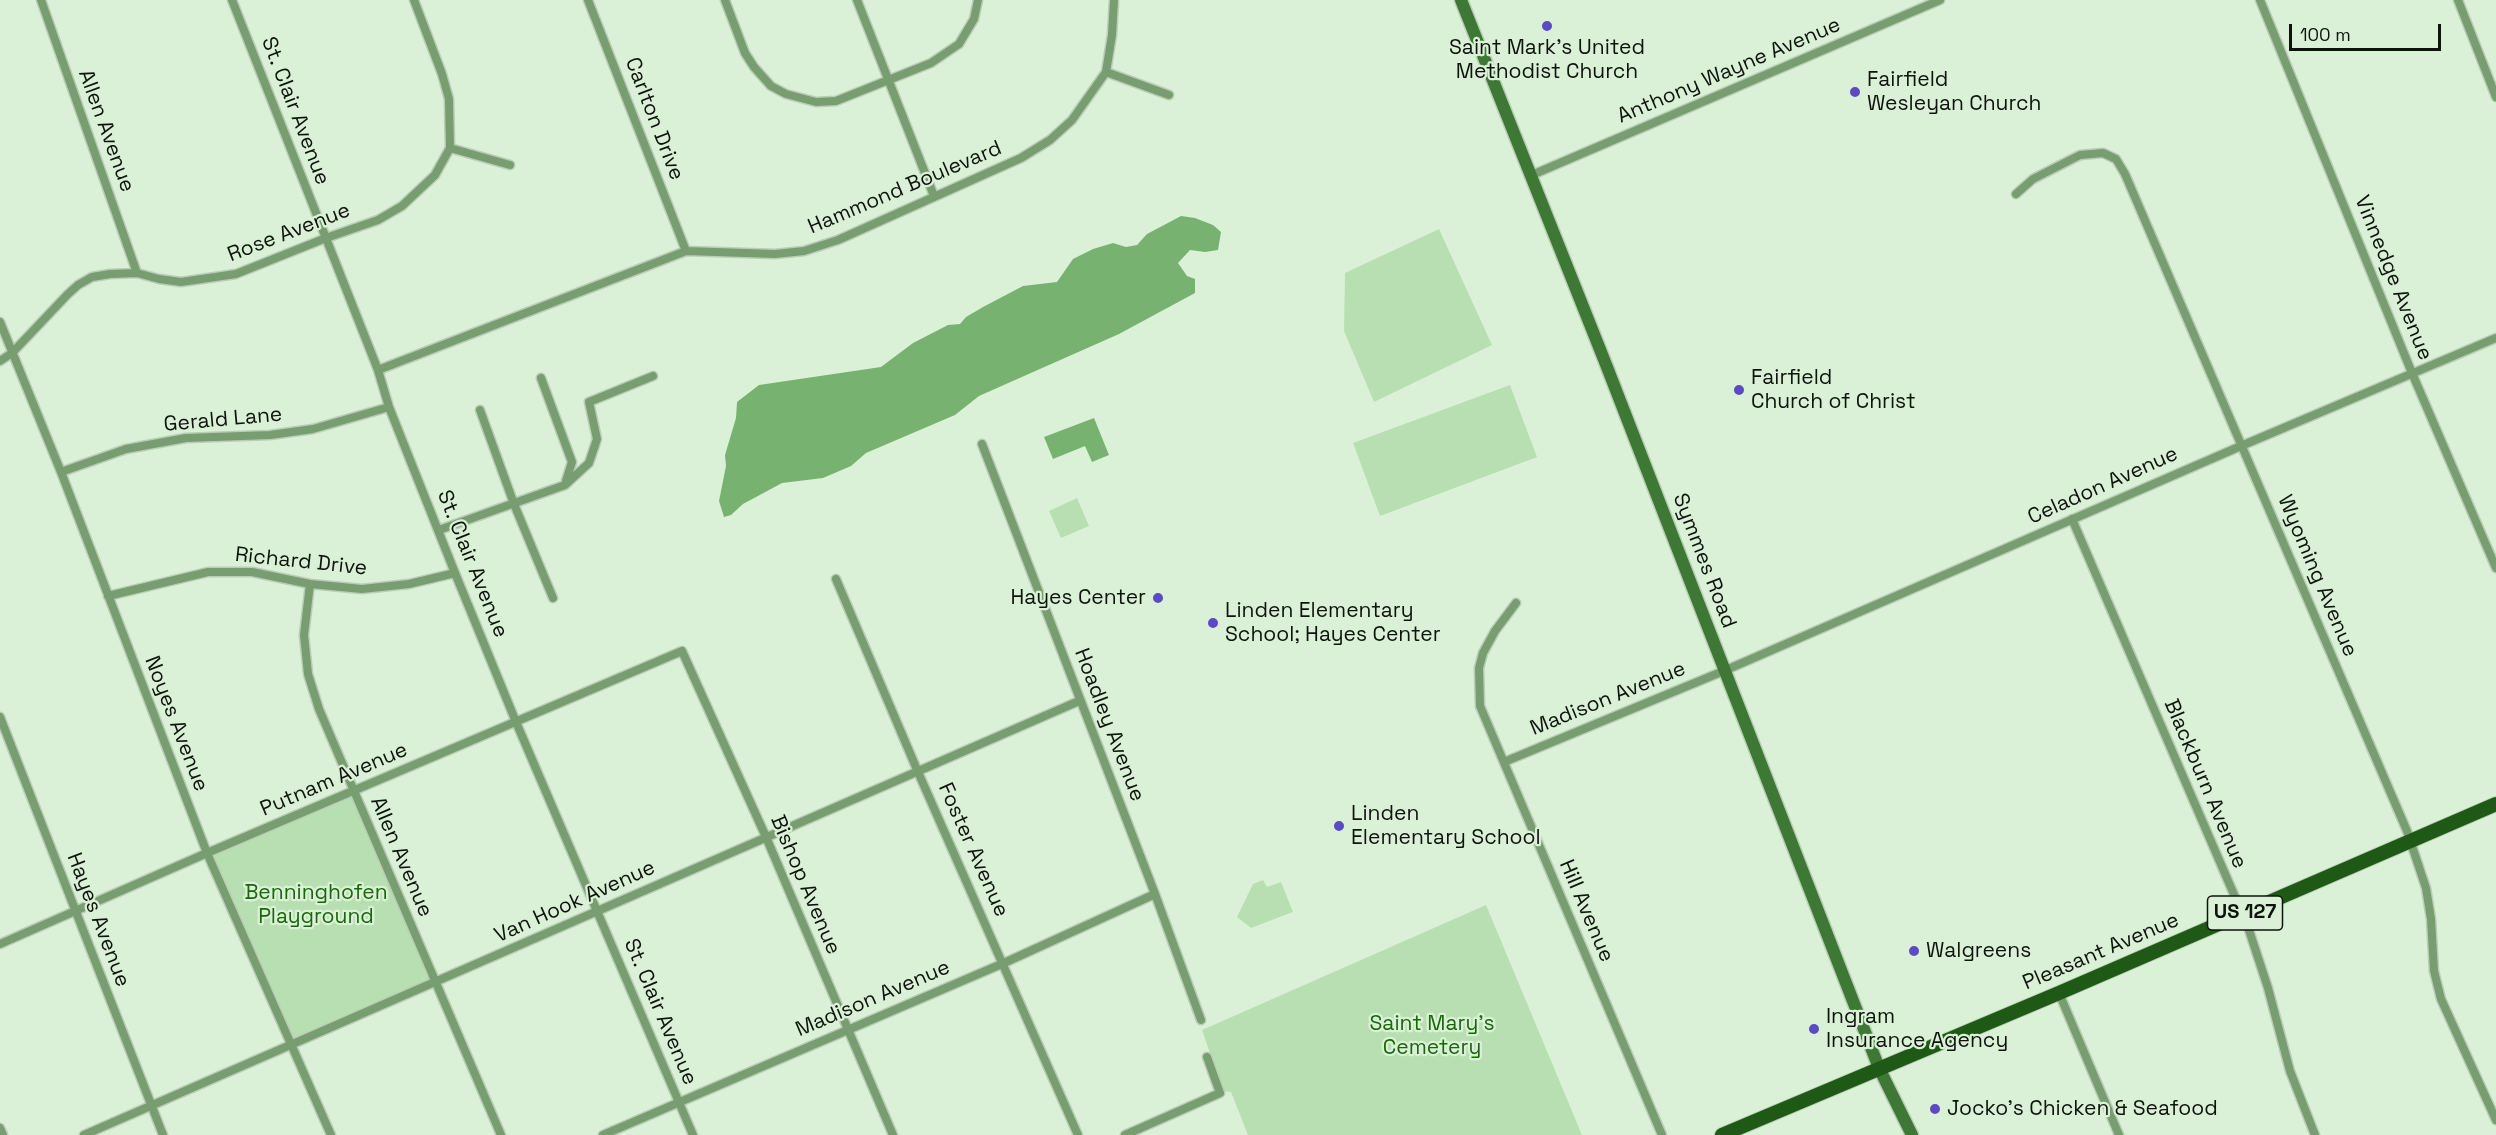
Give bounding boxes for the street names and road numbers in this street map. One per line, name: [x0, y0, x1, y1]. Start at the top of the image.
street label: Anthony Wayne Avenue: [1614, 13, 1844, 129]
street label: St. Clair Avenue: [255, 33, 335, 189]
street label: Carlton Drive: [619, 54, 689, 184]
street label: Allen Avenue: [72, 66, 140, 196]
street label: Hammond Boulevard: [804, 136, 1006, 240]
street label: Vinnedge Avenue: [2348, 192, 2438, 364]
street label: Rose Avenue: [224, 198, 354, 268]
street label: Gerald Lane: [163, 402, 283, 438]
street label: Celadon Avenue: [2024, 442, 2182, 530]
street label: St. Clair Avenue: [431, 487, 513, 641]
street label: Symmes Road: [1667, 490, 1741, 632]
street label: Wyoming Avenue: [2272, 491, 2362, 661]
street label: Richard Drive: [234, 543, 368, 581]
street label: Hoadley Avenue: [1068, 645, 1150, 805]
street label: Noyes Avenue: [139, 653, 213, 795]
street label: Madison Avenue: [1527, 656, 1689, 742]
street label: Blackburn Avenue: [2158, 696, 2252, 872]
street label: Putnam Avenue: [256, 738, 412, 822]
street label: Foster Avenue: [932, 779, 1014, 921]
street label: Allen Avenue: [364, 793, 438, 921]
street label: Bishop Avenue: [764, 811, 846, 959]
street label: Hayes Avenue: [61, 849, 135, 991]
street label: Van Hook Avenue: [491, 855, 659, 949]
street label: Hill Avenue: [1553, 856, 1619, 966]
road number: US 127: [2208, 896, 2282, 930]
street label: Pleasant Avenue: [2019, 908, 2183, 996]
street label: St. Clair Avenue: [618, 935, 702, 1089]
street label: Madison Avenue: [792, 955, 954, 1043]

